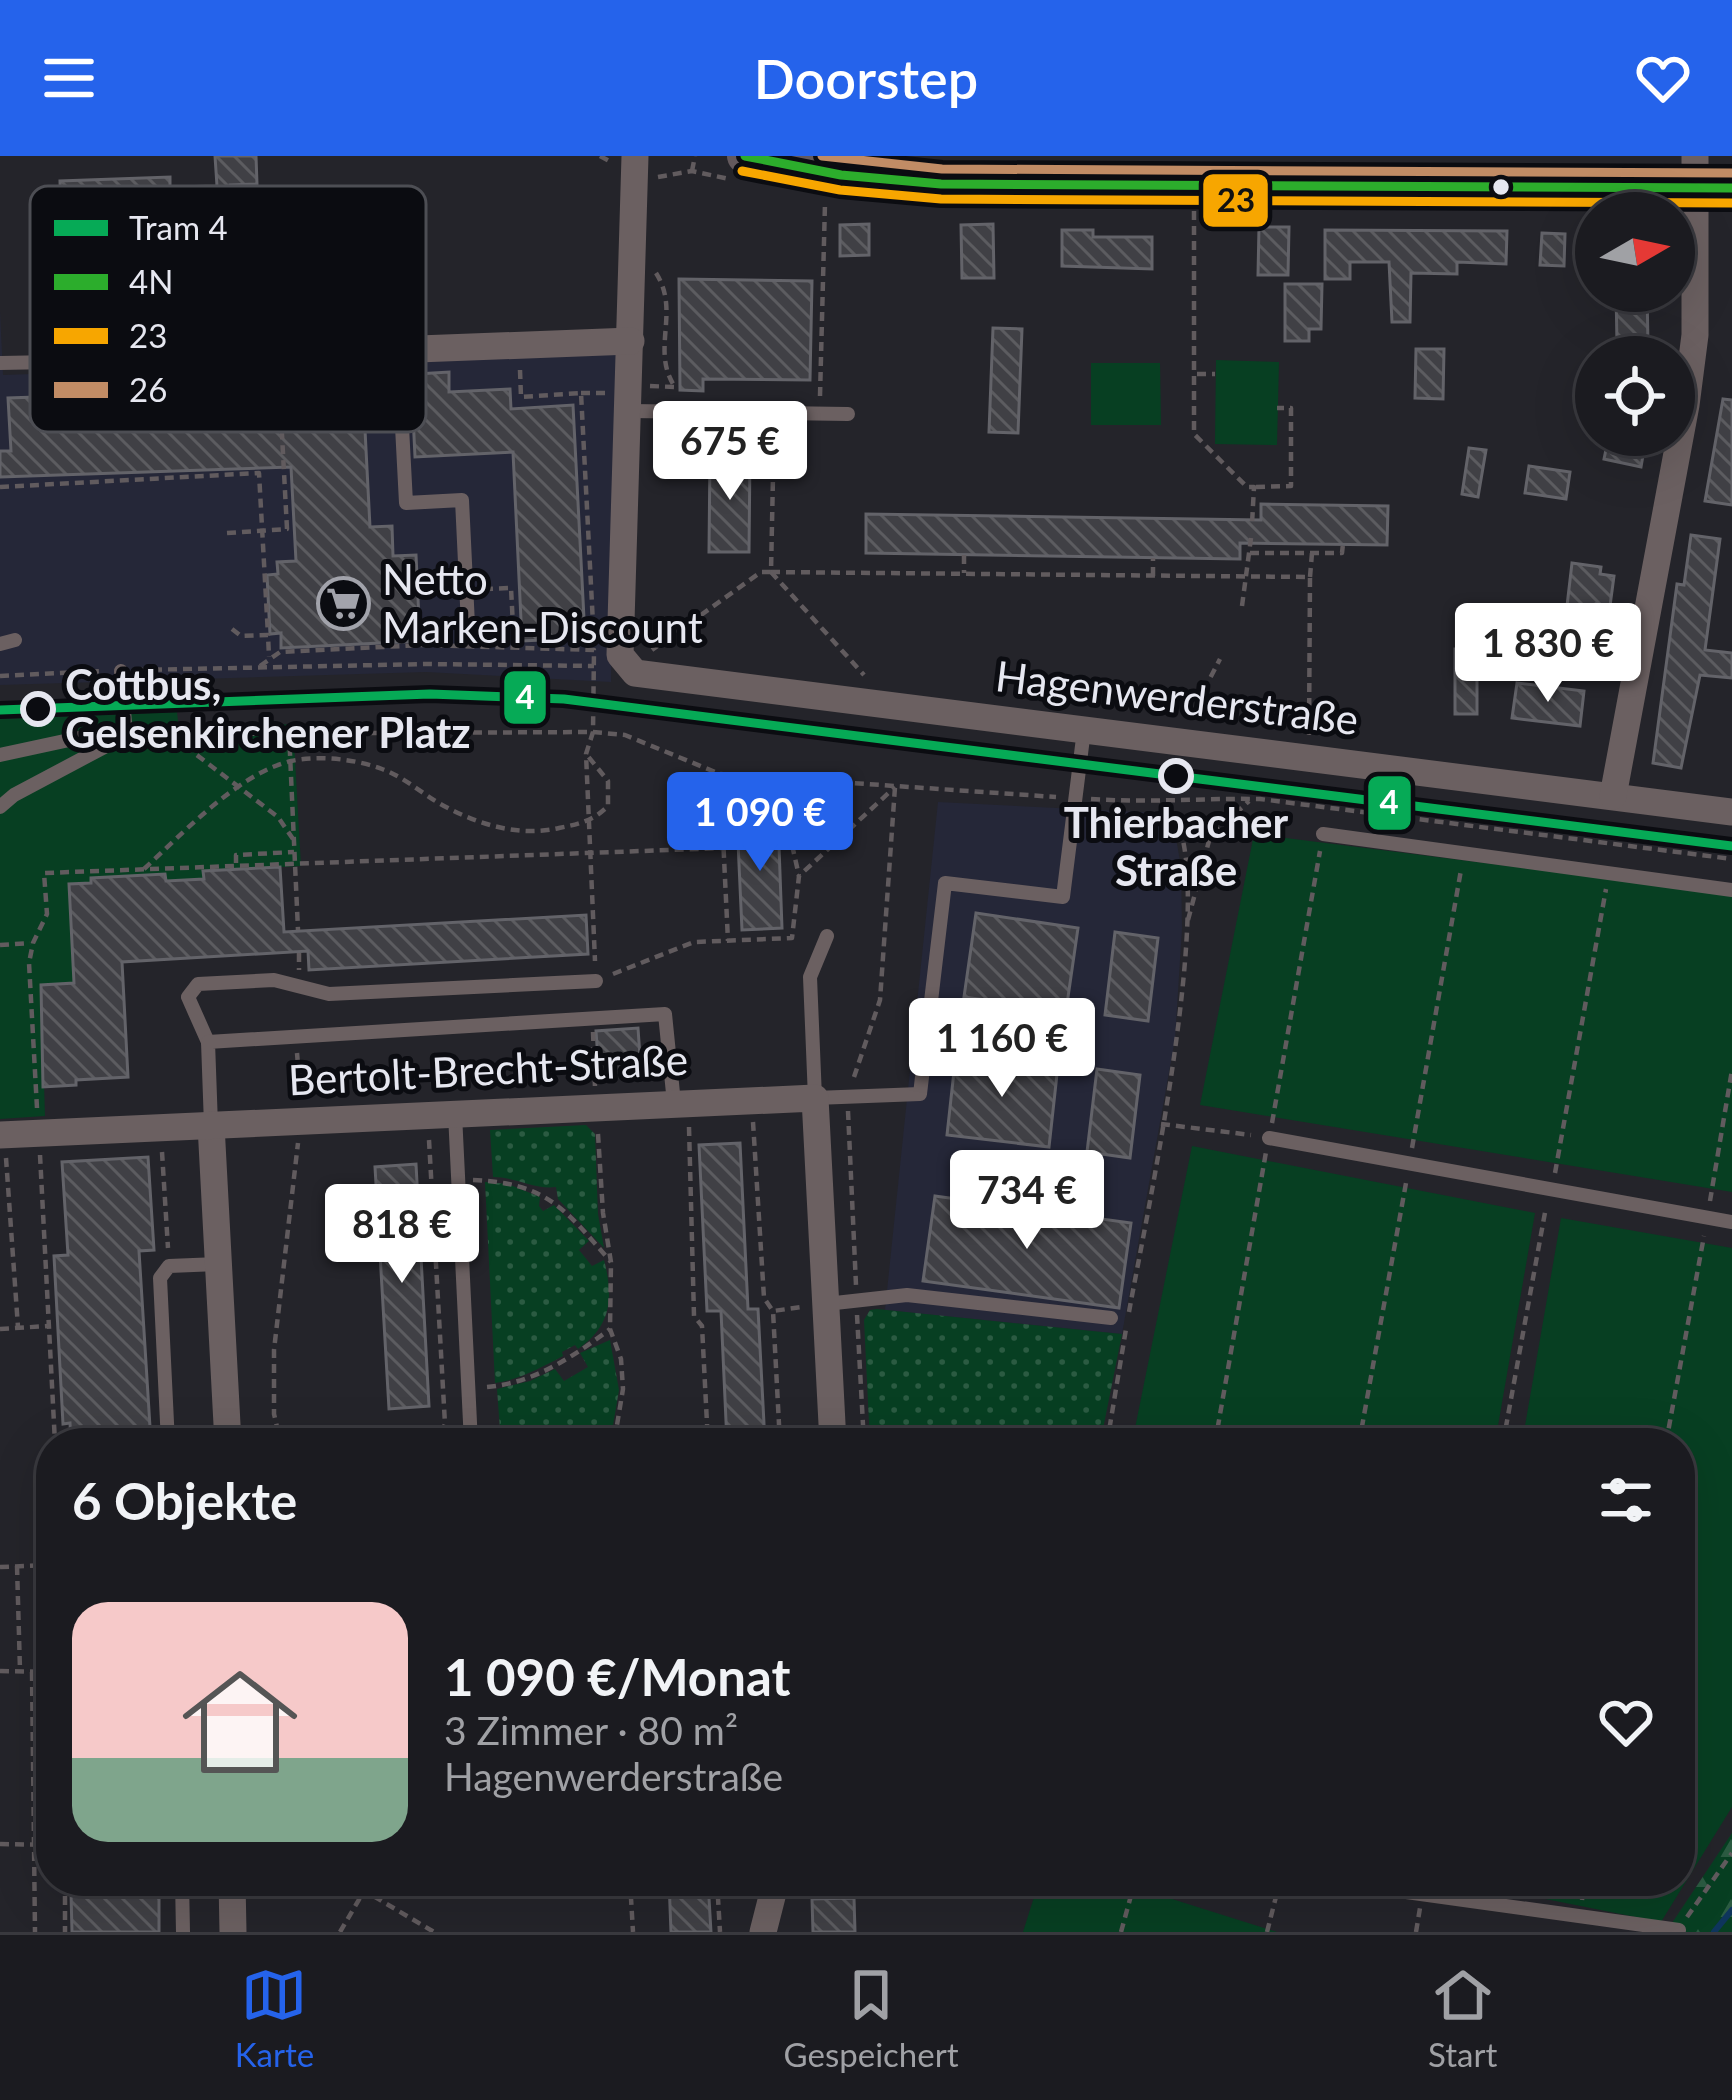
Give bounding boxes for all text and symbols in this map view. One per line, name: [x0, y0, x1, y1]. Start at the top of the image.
icon: menu: [36, 45, 102, 111]
icon: heart: [1630, 45, 1696, 111]
text: Doorstep: [754, 46, 978, 111]
line badge: 23: [1201, 172, 1270, 229]
unlabelled marker: [1490, 176, 1512, 198]
text: 23: [1217, 179, 1255, 219]
legend: [30, 186, 426, 432]
north arrow: [1575, 192, 1695, 312]
map controls: [1575, 192, 1695, 456]
text: Tram 4: [129, 207, 228, 247]
text: 4N: [129, 261, 173, 301]
text: 23: [129, 315, 167, 355]
button: locate: [1575, 336, 1695, 456]
text: 26: [129, 369, 167, 409]
pin: 675 €: [646, 401, 814, 503]
text: 675 €: [680, 417, 780, 463]
place label: Netto Marken-Discount: [382, 554, 703, 652]
supermarket icon: Netto Marken-Discount: [315, 576, 371, 632]
pin: 1 830 €: [1437, 603, 1659, 705]
text: 1 830 €: [1482, 619, 1614, 665]
street label: Hagenwerderstraße: [993, 650, 1361, 744]
place label: Cottbus, Gelsenkirchener Platz: [65, 659, 471, 757]
line badge: 4: [502, 669, 548, 726]
text: 4: [515, 676, 535, 716]
marker: Cottbus, Gelsenkirchener Platz: [22, 693, 54, 725]
marker: Thierbacher Straße: [1160, 760, 1192, 792]
pin: 1 090 €: [649, 772, 871, 874]
line badge: 4: [1366, 774, 1413, 832]
text: 4: [1379, 781, 1399, 821]
text: 1 090 €: [694, 788, 826, 834]
place label: Thierbacher Straße: [1064, 797, 1289, 895]
pin: 1 160 €: [891, 998, 1113, 1100]
text: 1 160 €: [936, 1014, 1068, 1060]
street label: Bertolt-Brecht-Straße: [287, 1034, 689, 1104]
pin: 734 €: [943, 1150, 1111, 1252]
text: 734 €: [977, 1166, 1077, 1212]
pin: 818 €: [318, 1184, 486, 1286]
text: 818 €: [352, 1200, 452, 1246]
icon: filters: [1593, 1467, 1659, 1533]
text: 6 Objekte: [72, 1470, 297, 1531]
text: 1 090 €/Monat: [444, 1646, 790, 1707]
icon: home: [168, 1650, 312, 1794]
icon: heart: [1593, 1689, 1659, 1755]
text: 3 Zimmer · 80 m²: [444, 1707, 738, 1753]
text: Hagenwerderstraße: [444, 1753, 783, 1799]
tab: Karte: [235, 1962, 314, 2074]
tab: Gespeichert: [784, 1962, 959, 2074]
tab: Start: [1428, 1962, 1497, 2074]

